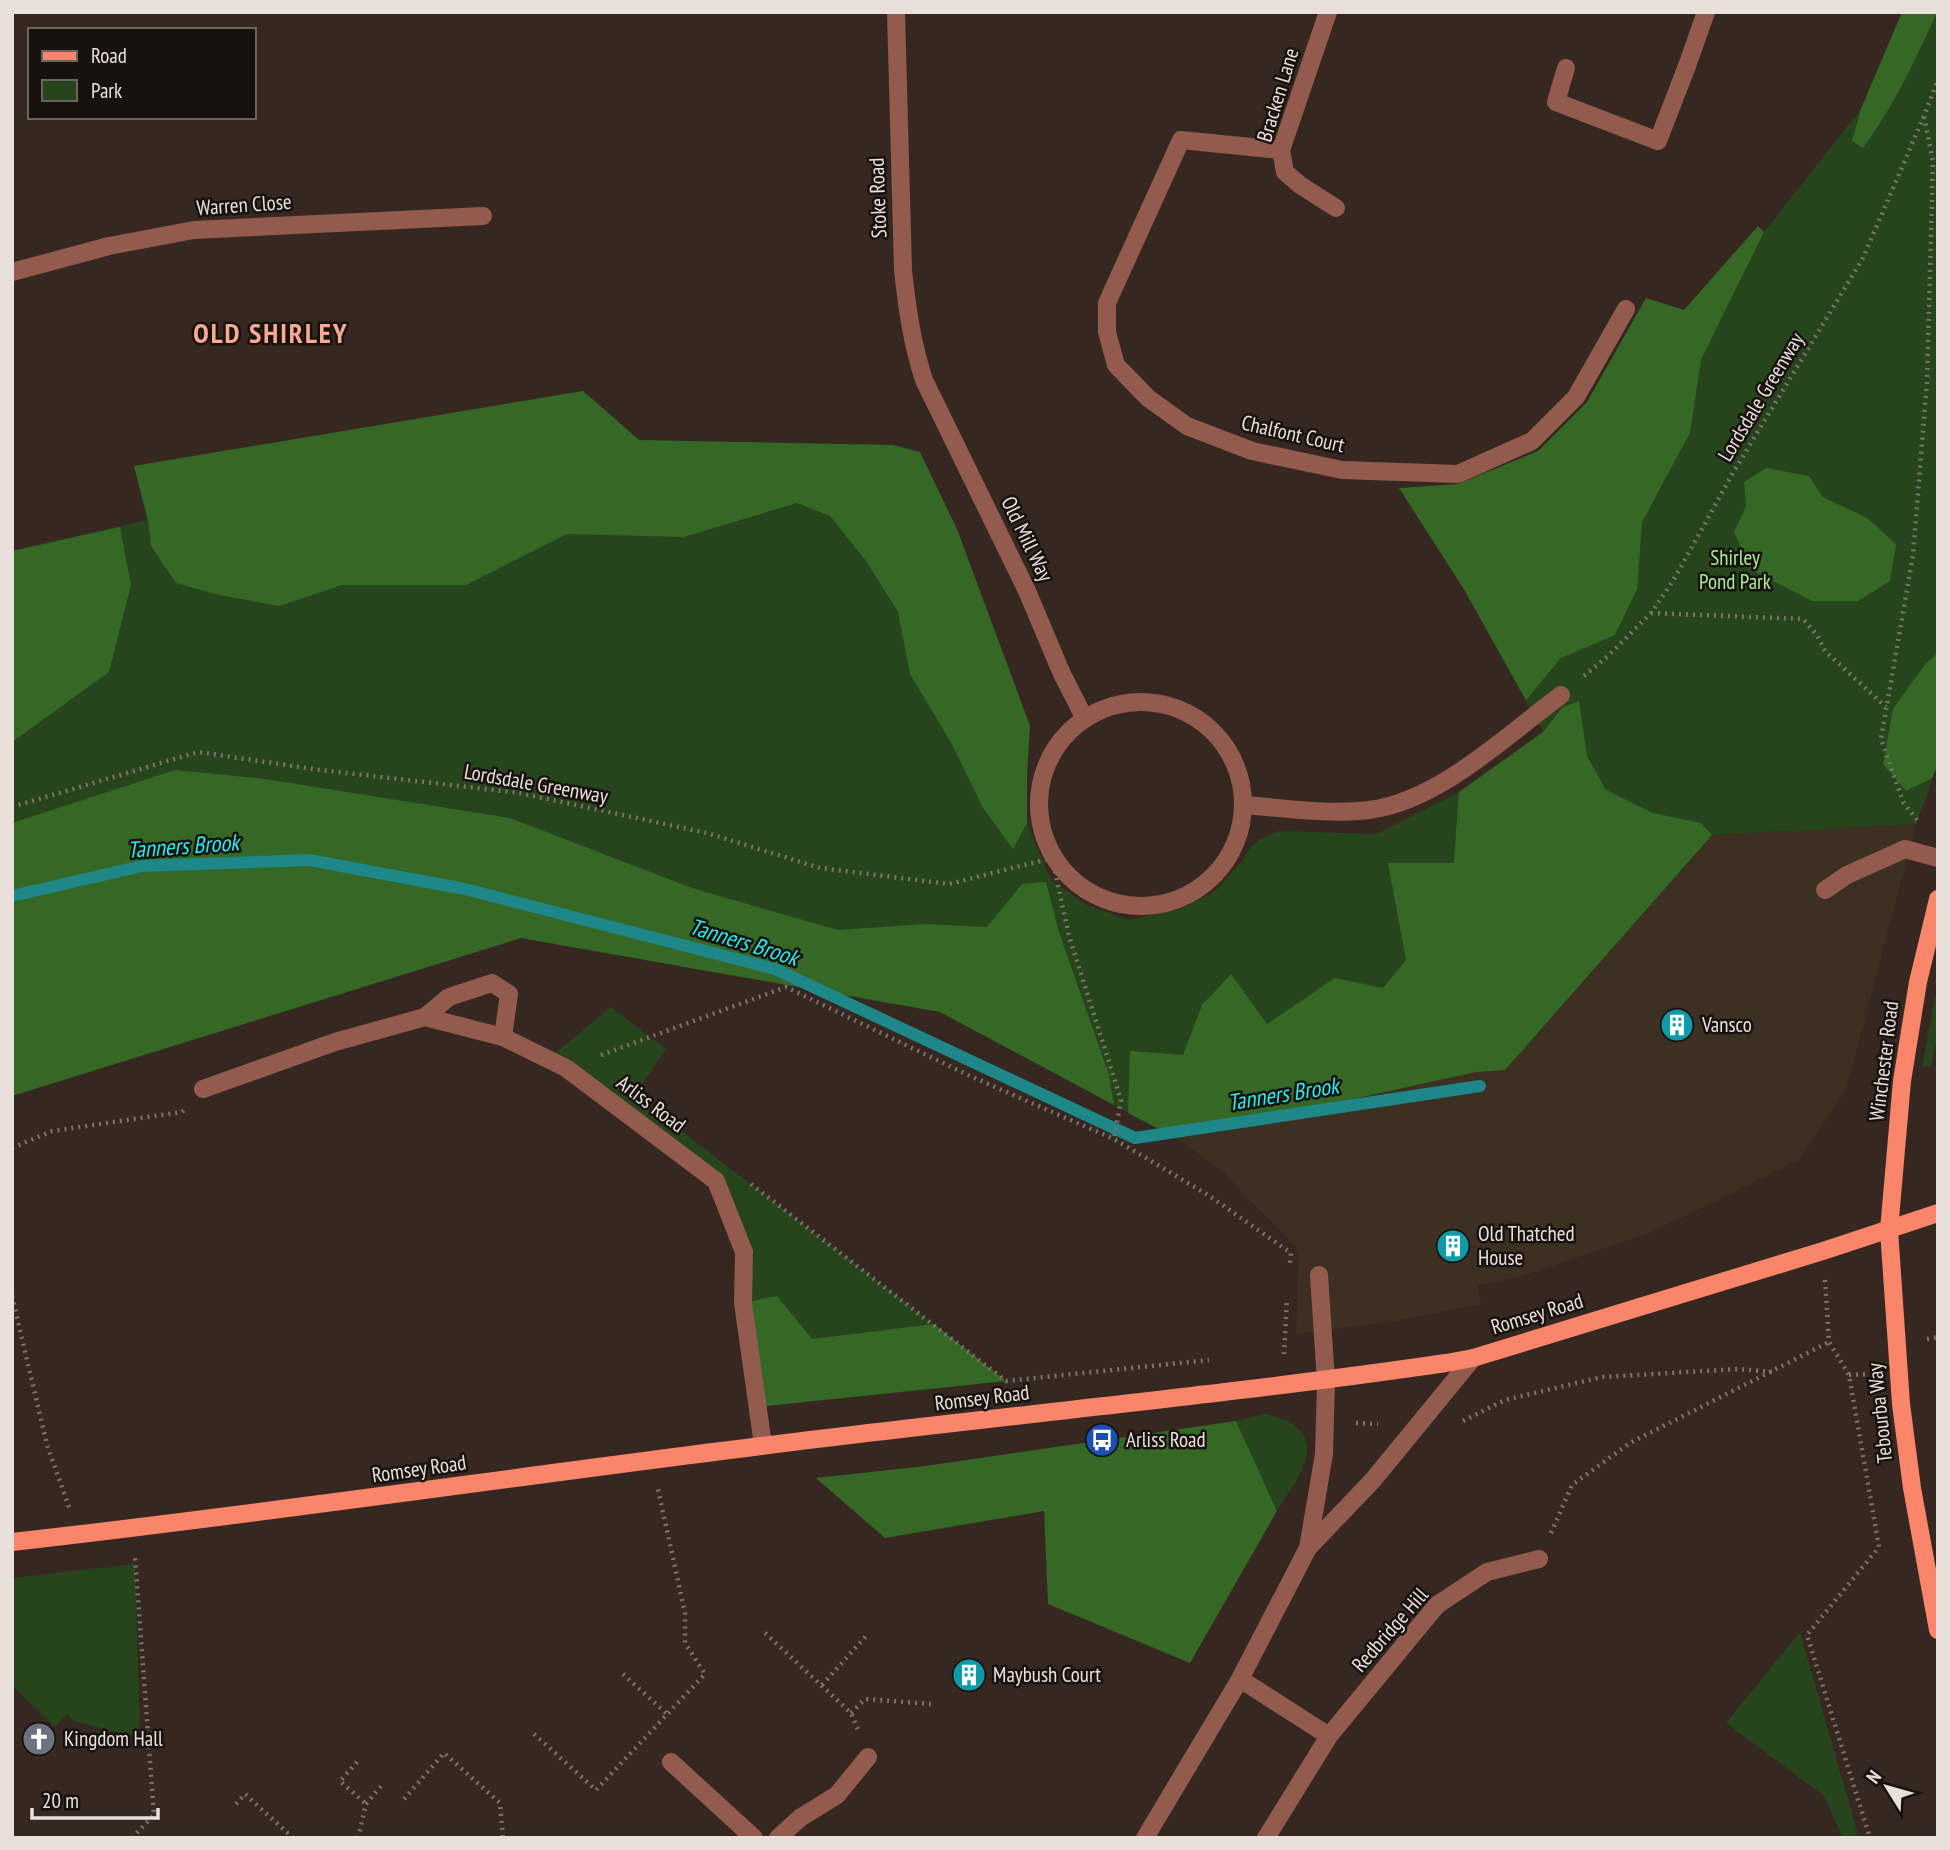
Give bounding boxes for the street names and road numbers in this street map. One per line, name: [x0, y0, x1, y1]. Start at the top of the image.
street label: Bracken Lane: [1251, 45, 1305, 145]
street label: Stoke Road: [863, 157, 892, 239]
street label: Warren Close: [196, 188, 292, 221]
street label: Lordsdale Greenway: [1712, 327, 1810, 466]
street label: Chalfont Court: [1239, 409, 1348, 459]
street label: Old Mill Way: [995, 492, 1060, 586]
street label: Lordsdale Greenway: [462, 758, 610, 809]
street label: Winchester Road: [1863, 999, 1904, 1122]
street label: Arliss Road: [611, 1069, 691, 1138]
street label: Romsey Road: [1487, 1287, 1586, 1340]
street label: Tebourba Way: [1861, 1362, 1898, 1464]
street label: Romsey Road: [933, 1378, 1031, 1417]
street label: Romsey Road: [370, 1449, 468, 1488]
street label: Redbridge Hill: [1346, 1582, 1434, 1678]

